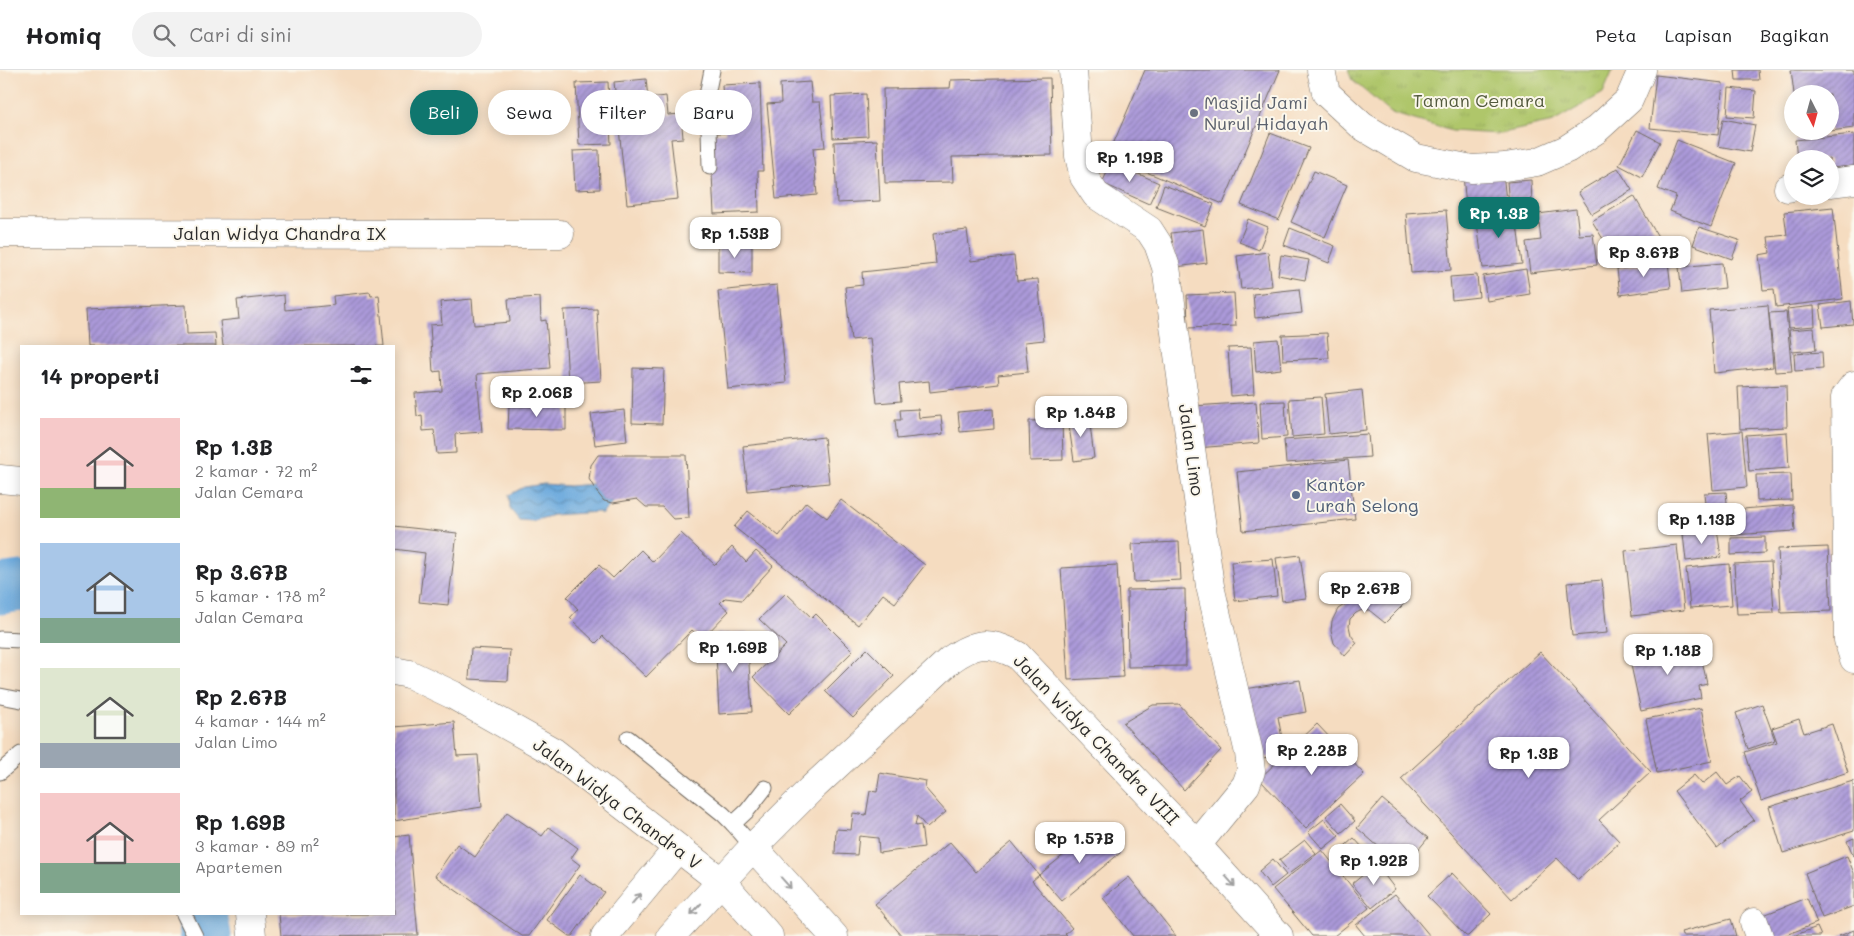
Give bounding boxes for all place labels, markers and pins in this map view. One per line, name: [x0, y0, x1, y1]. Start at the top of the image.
place label: Masjid Jami Nurul Hidayah: [1204, 90, 1328, 135]
marker: Masjid Jami Nurul Hidayah: [1188, 107, 1200, 119]
pin: Rp 1.19B: [1078, 140, 1182, 183]
pin: Rp 1.3B: [1453, 196, 1545, 239]
pin: Rp 1.53B: [683, 216, 787, 259]
pin: Rp 3.67B: [1592, 236, 1696, 278]
pin: Rp 2.06B: [485, 376, 589, 418]
pin: Rp 1.84B: [1029, 396, 1133, 438]
place label: Kantor Lurah Selong: [1306, 472, 1418, 517]
marker: Kantor Lurah Selong: [1290, 489, 1302, 501]
pin: Rp 1.13B: [1650, 502, 1754, 545]
pin: Rp 2.67B: [1313, 572, 1417, 614]
pin: Rp 1.69B: [681, 630, 785, 673]
pin: Rp 1.18B: [1616, 634, 1720, 676]
pin: Rp 2.28B: [1260, 734, 1364, 776]
pin: Rp 1.3B: [1483, 736, 1575, 779]
pin: Rp 1.57B: [1028, 822, 1132, 864]
pin: Rp 1.92B: [1322, 844, 1426, 886]

